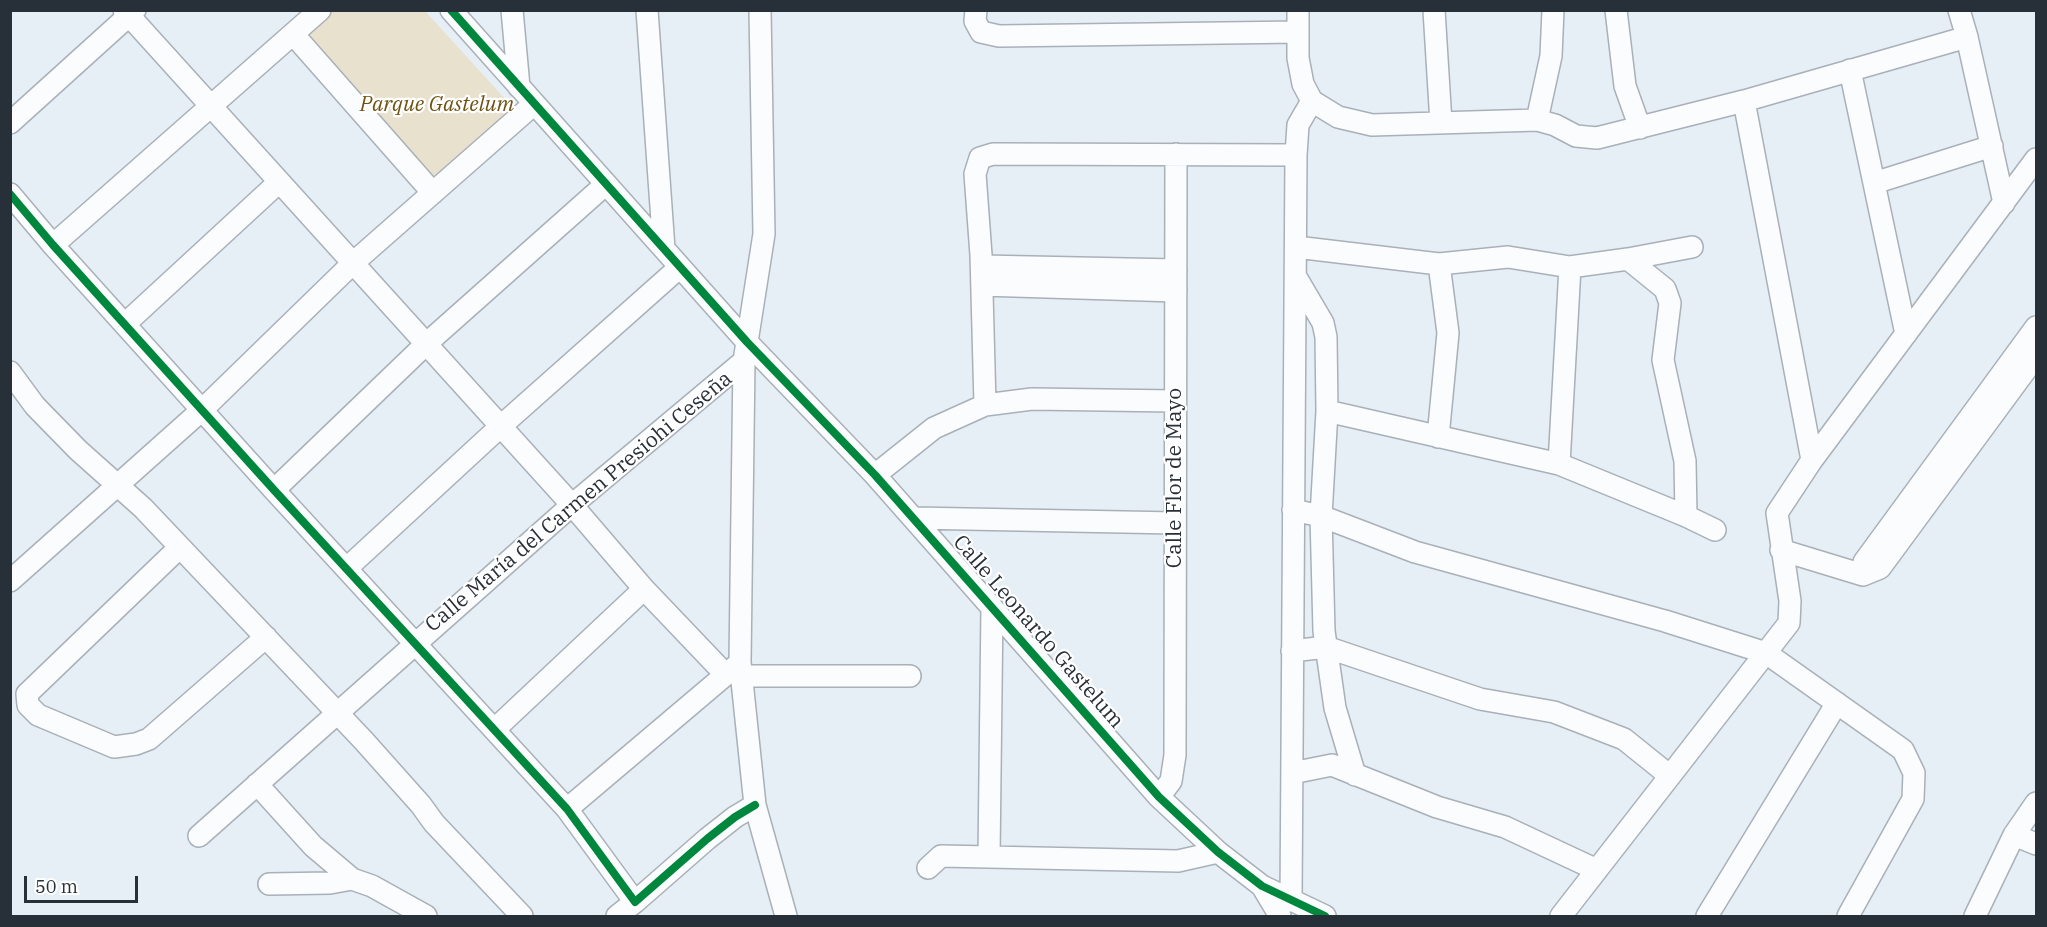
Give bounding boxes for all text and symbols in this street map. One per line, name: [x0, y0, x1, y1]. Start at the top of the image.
park label: Parque Gastelum: [360, 92, 514, 118]
street label: Calle María del Carmen Presiohi Ceseña: [421, 366, 737, 638]
street label: Calle Flor de Mayo: [1162, 388, 1188, 568]
street label: Calle Leonardo Gastelum: [947, 530, 1129, 734]
scale bar: [27, 864, 141, 902]
text: 50 m: [35, 875, 78, 898]

